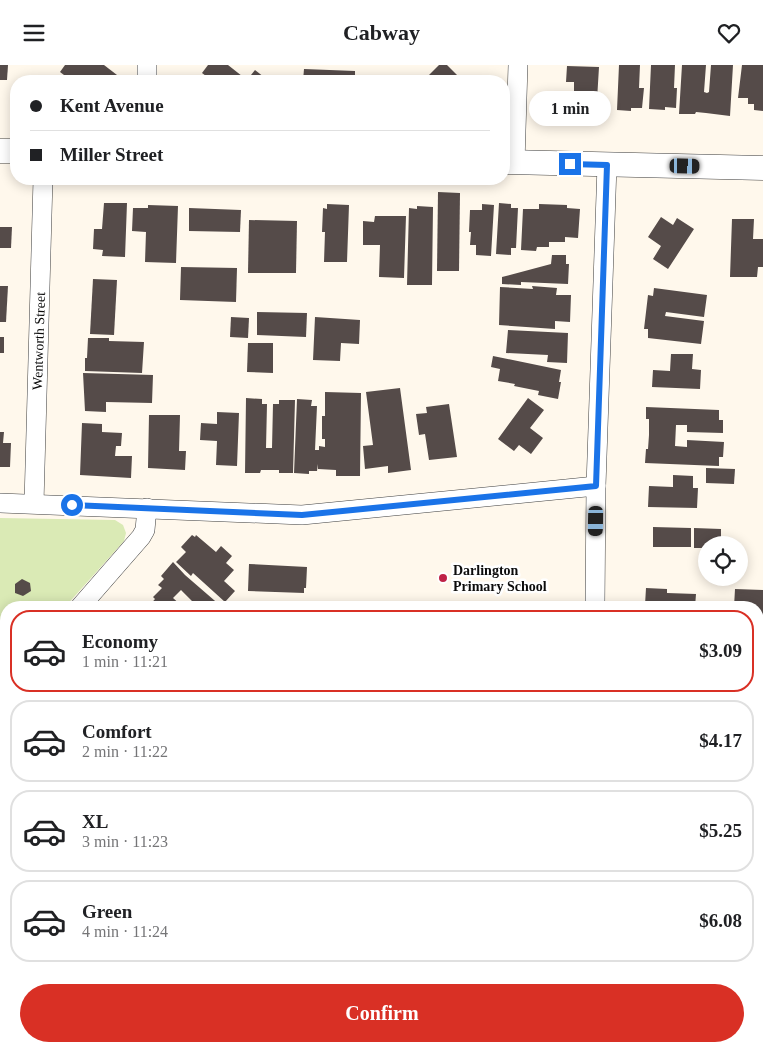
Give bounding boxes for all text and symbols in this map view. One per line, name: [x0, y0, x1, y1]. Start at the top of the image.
icon: menu: [20, 19, 48, 47]
icon: heart: [715, 19, 743, 47]
text: Cabway: [343, 20, 420, 45]
callout: 1 min: [529, 92, 611, 127]
text: Kent Avenue: [60, 95, 164, 116]
text: 1 min: [551, 100, 589, 117]
text: Miller Street: [60, 144, 163, 165]
route end: [559, 153, 581, 175]
car: [669, 158, 700, 174]
street label: Wentworth Street: [30, 292, 48, 390]
route start: [61, 494, 83, 516]
car: [588, 506, 603, 536]
map controls: [698, 536, 748, 586]
button: locate: [698, 536, 748, 586]
place label: Darlington Primary School: [453, 563, 547, 594]
marker: Darlington Primary School: [437, 572, 449, 584]
icon: car: [22, 629, 67, 674]
text: Economy: [82, 631, 158, 652]
text: $3.09: [699, 640, 742, 661]
text: 1 min · 11:21: [82, 653, 168, 670]
icon: car: [22, 719, 67, 764]
text: Comfort: [82, 721, 152, 742]
text: $4.17: [699, 730, 742, 751]
text: 2 min · 11:22: [82, 743, 168, 760]
icon: car: [22, 809, 67, 854]
text: XL: [82, 811, 108, 832]
text: $5.25: [699, 820, 742, 841]
text: 3 min · 11:23: [82, 833, 168, 850]
icon: car: [22, 899, 67, 944]
text: Green: [82, 901, 132, 922]
text: $6.08: [699, 910, 742, 931]
text: 4 min · 11:24: [82, 923, 168, 940]
button: Confirm: [20, 984, 744, 1042]

